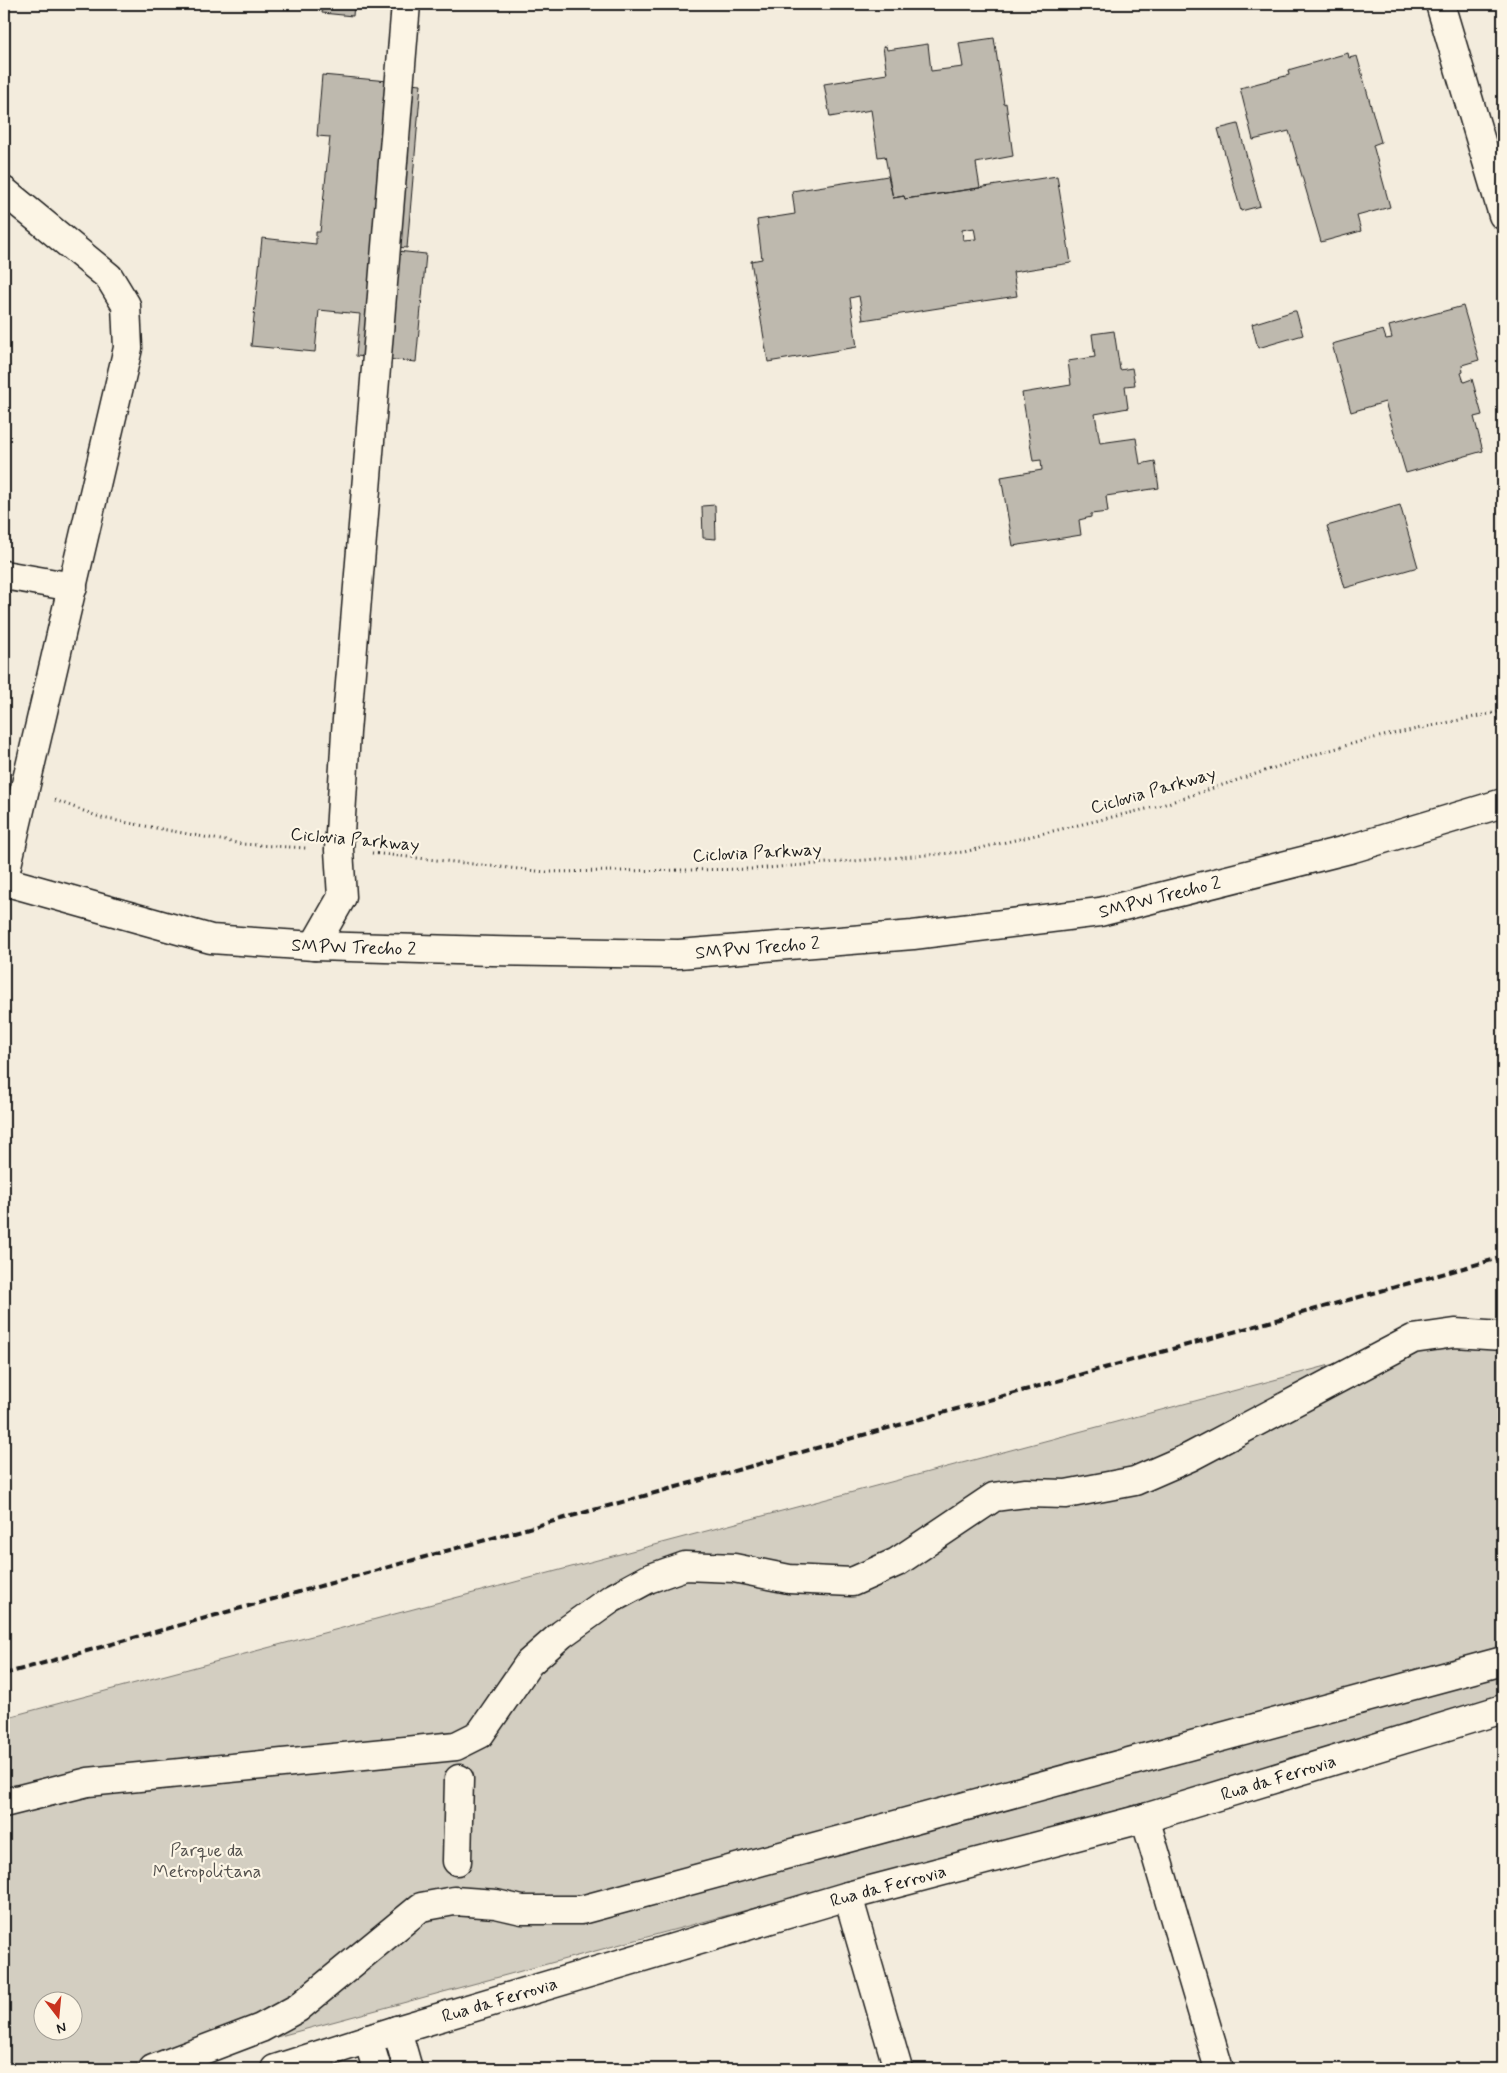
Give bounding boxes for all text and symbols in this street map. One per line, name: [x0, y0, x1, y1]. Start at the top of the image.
street label: Ciclovia Parkway: [1088, 762, 1219, 820]
street label: Ciclovia Parkway: [289, 822, 420, 858]
street label: Ciclovia Parkway: [692, 838, 822, 868]
street label: SMPW Trecho 2: [1096, 871, 1224, 925]
street label: SMPW Trecho 2: [694, 932, 821, 966]
street label: SMPW Trecho 2: [291, 933, 417, 962]
street label: Rua da Ferrovia: [1218, 1750, 1339, 1807]
park label: Parque da Metropolitana: [153, 1839, 261, 1884]
street label: Rua da Ferrovia: [827, 1860, 949, 1914]
street label: Rua da Ferrovia: [439, 1972, 560, 2029]
north arrow: [32, 1990, 82, 2040]
text: N: [54, 2018, 68, 2037]

